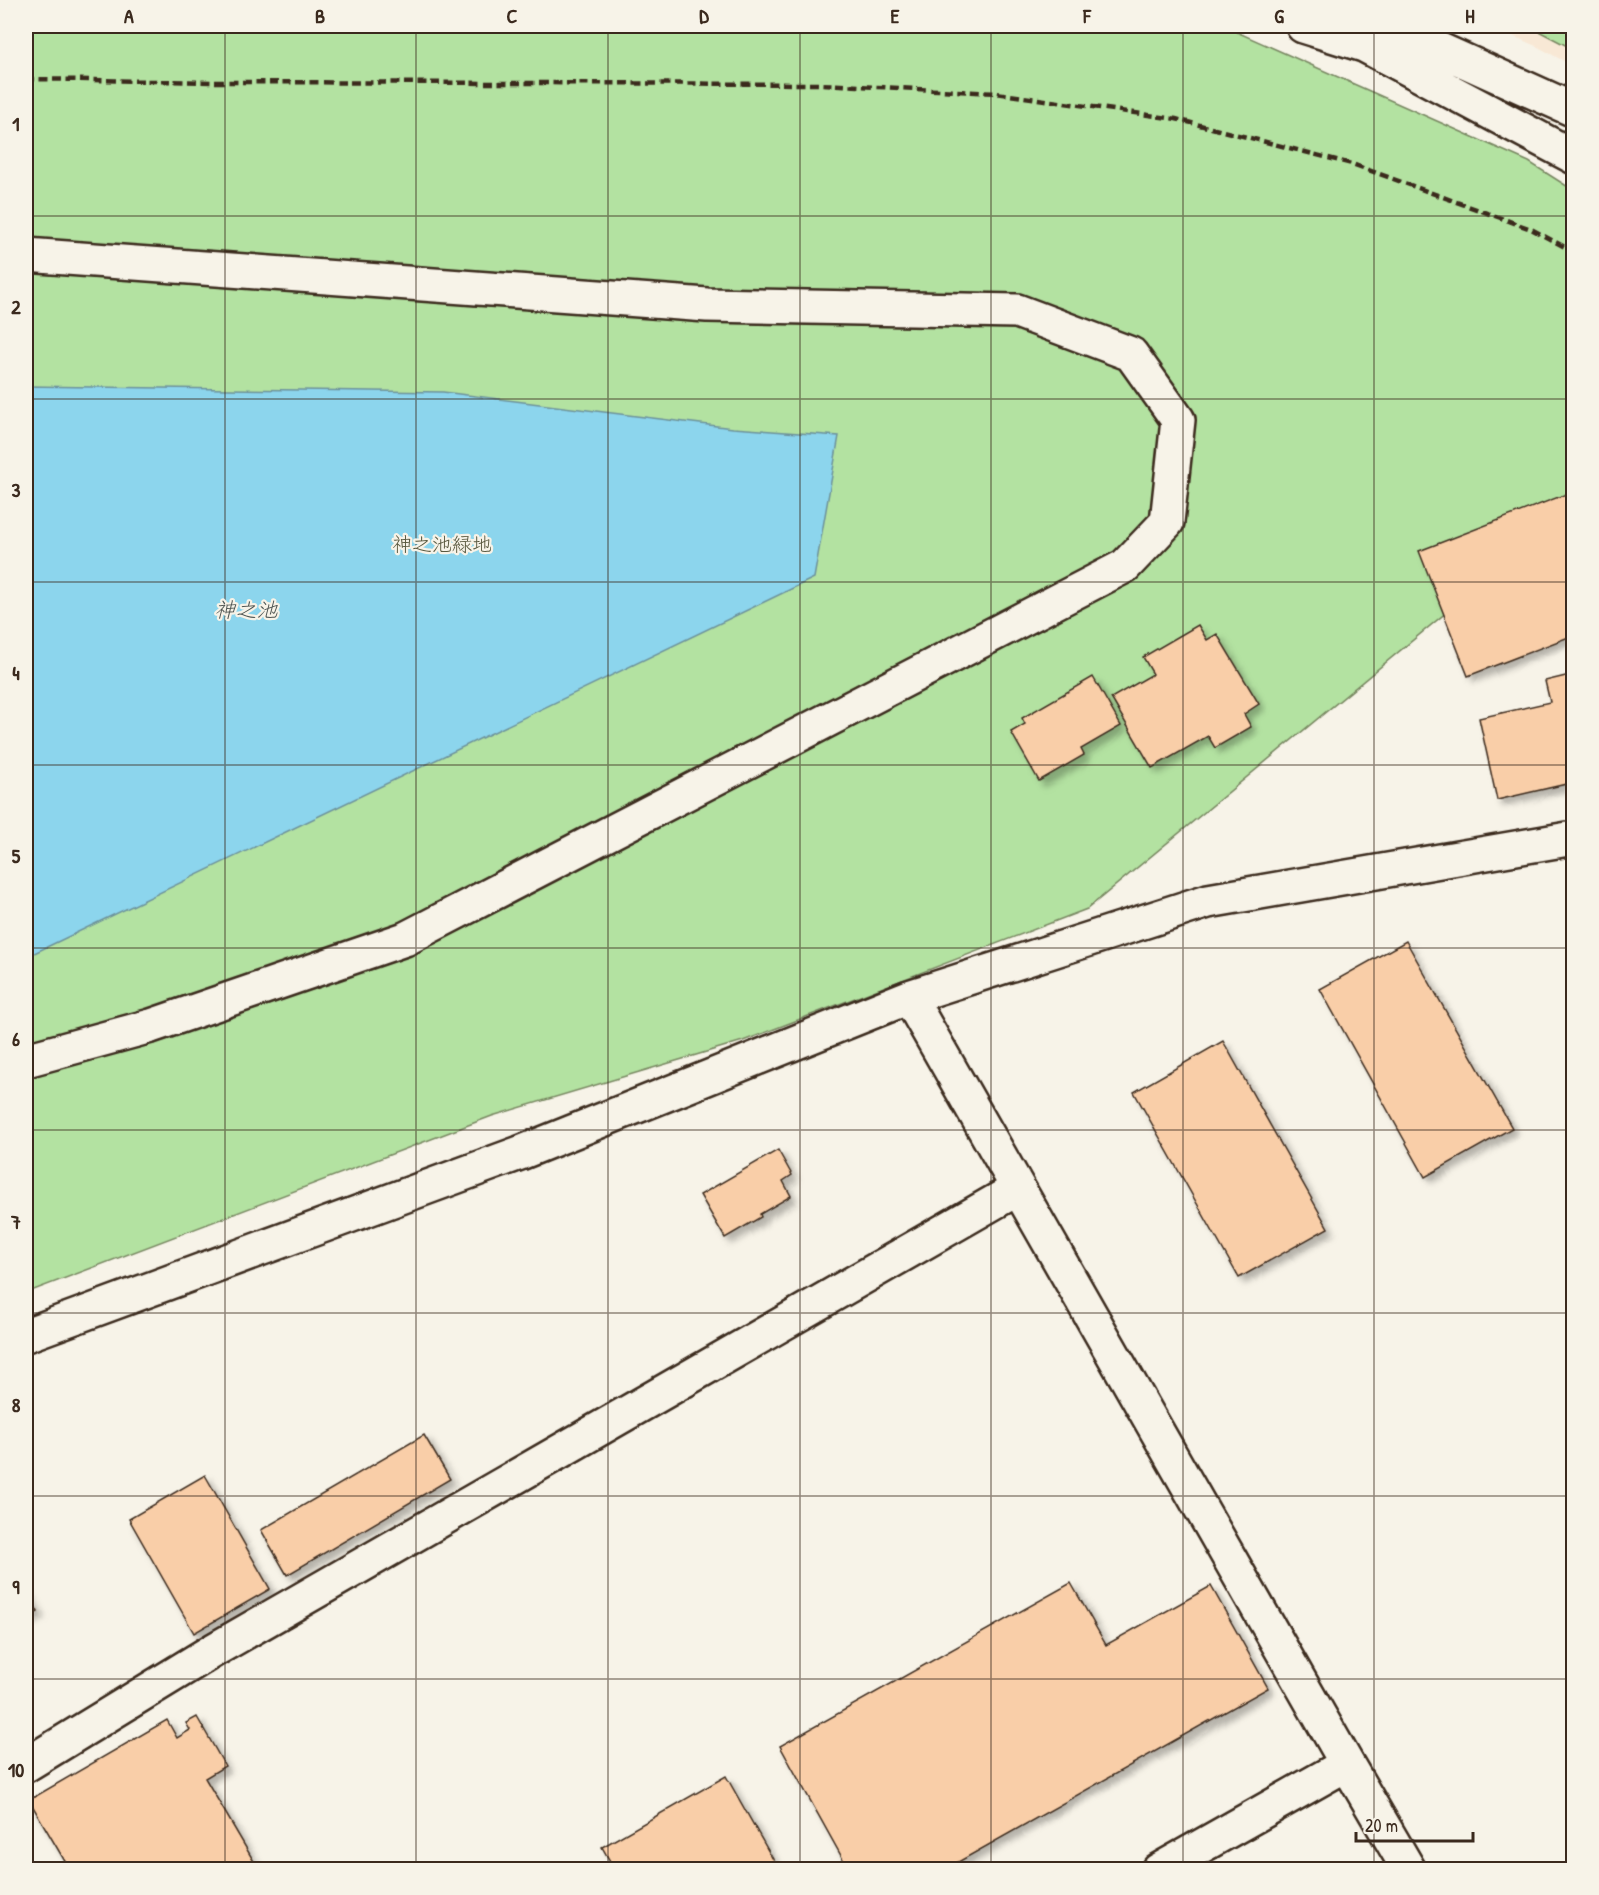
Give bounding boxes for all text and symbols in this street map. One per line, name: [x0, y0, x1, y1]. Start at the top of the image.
text: A: [124, 2, 134, 29]
text: B: [315, 2, 325, 29]
text: C: [507, 2, 518, 29]
text: D: [699, 2, 709, 29]
text: E: [891, 2, 900, 29]
text: F: [1082, 2, 1092, 29]
text: G: [1274, 2, 1284, 29]
text: H: [1465, 2, 1475, 29]
text: 1: [12, 110, 20, 137]
text: 2: [11, 293, 21, 320]
text: 3: [12, 476, 21, 503]
park label: 神之池緑地: [392, 530, 492, 557]
water label: 神之池: [215, 595, 278, 624]
text: 4: [12, 659, 20, 686]
text: 5: [12, 842, 21, 869]
text: 6: [12, 1025, 20, 1052]
text: 7: [10, 1208, 21, 1235]
text: 8: [12, 1391, 21, 1418]
text: 9: [12, 1573, 20, 1600]
text: 10: [8, 1756, 24, 1783]
scale bar: [1356, 1805, 1473, 1843]
text: 20 m: [1365, 1813, 1398, 1838]

